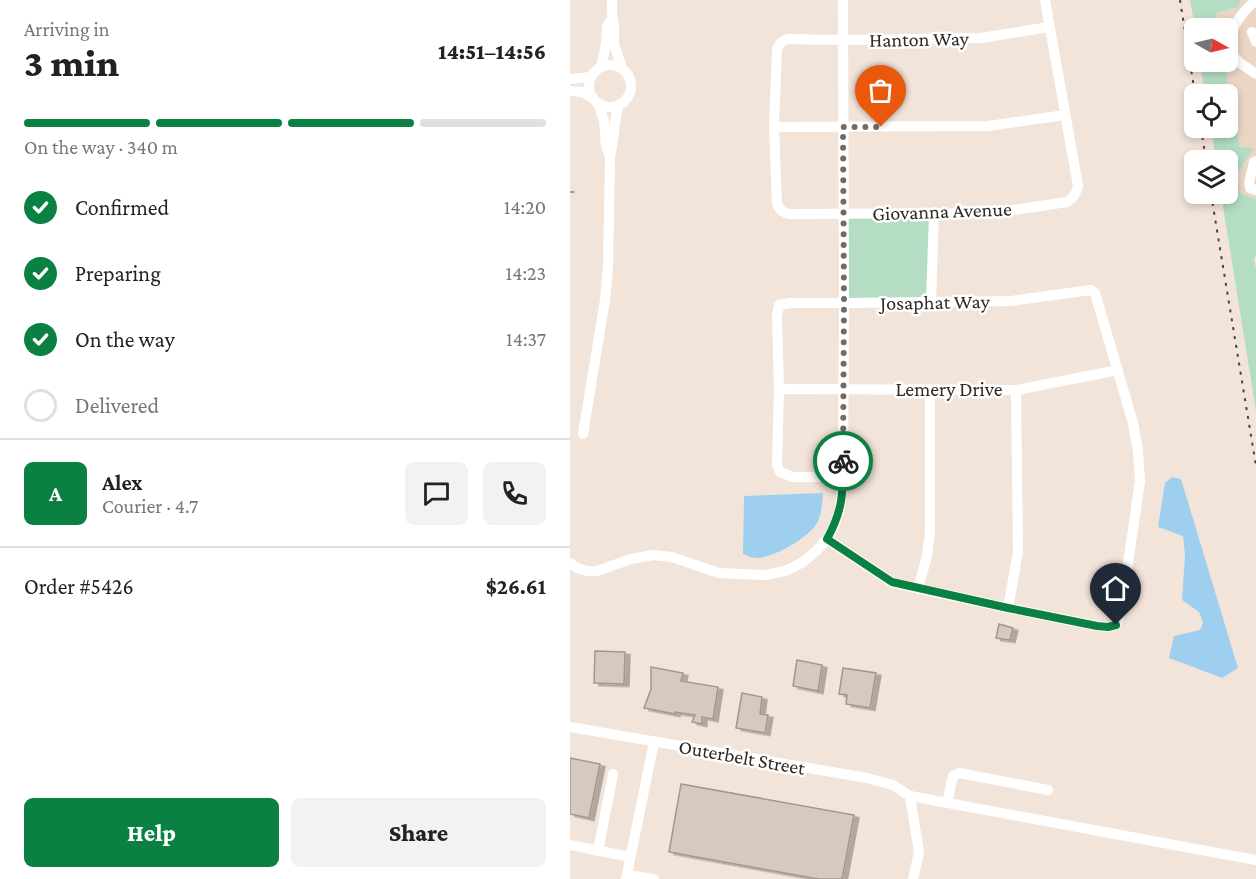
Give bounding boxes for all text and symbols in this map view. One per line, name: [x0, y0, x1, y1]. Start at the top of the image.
text: Arriving in: [24, 18, 109, 40]
north arrow: [1184, 18, 1238, 72]
map controls: [1184, 18, 1238, 204]
street label: Hanton Way: [869, 27, 970, 52]
text: 14:51–14:56: [438, 39, 546, 64]
text: 3 min: [24, 41, 119, 84]
pin: [855, 65, 906, 127]
icon: bag: [864, 74, 897, 107]
button: locate: [1184, 84, 1238, 138]
text: On the way · 340 m: [24, 136, 178, 158]
button: layers: [1184, 150, 1238, 204]
icon: check: [24, 191, 57, 224]
text: Confirmed: [75, 195, 169, 220]
text: 14:20: [504, 196, 546, 218]
street label: Giovanna Avenue: [872, 198, 1012, 224]
icon: check: [24, 257, 57, 290]
text: Preparing: [75, 261, 161, 286]
text: 14:23: [506, 262, 546, 284]
street label: Josaphat Way: [878, 290, 991, 315]
icon: check: [24, 323, 57, 356]
text: On the way: [75, 327, 175, 352]
text: 14:37: [506, 328, 546, 350]
street label: Lemery Drive: [895, 378, 1003, 401]
text: Delivered: [75, 393, 159, 418]
courier: [813, 431, 873, 491]
icon: bike: [827, 445, 860, 478]
button: chat: [405, 462, 468, 525]
button: phone: [483, 462, 546, 525]
text: Alex: [102, 470, 143, 495]
text: A: [49, 481, 62, 506]
text: Courier · 4.7: [102, 495, 198, 517]
pin: [1090, 563, 1141, 625]
icon: home: [1099, 572, 1132, 605]
text: Order #5426: [24, 574, 134, 599]
text: $26.61: [486, 574, 546, 599]
street label: Outerbelt Street: [677, 735, 807, 779]
button: Help: [24, 798, 279, 867]
button: Share: [291, 798, 546, 867]

